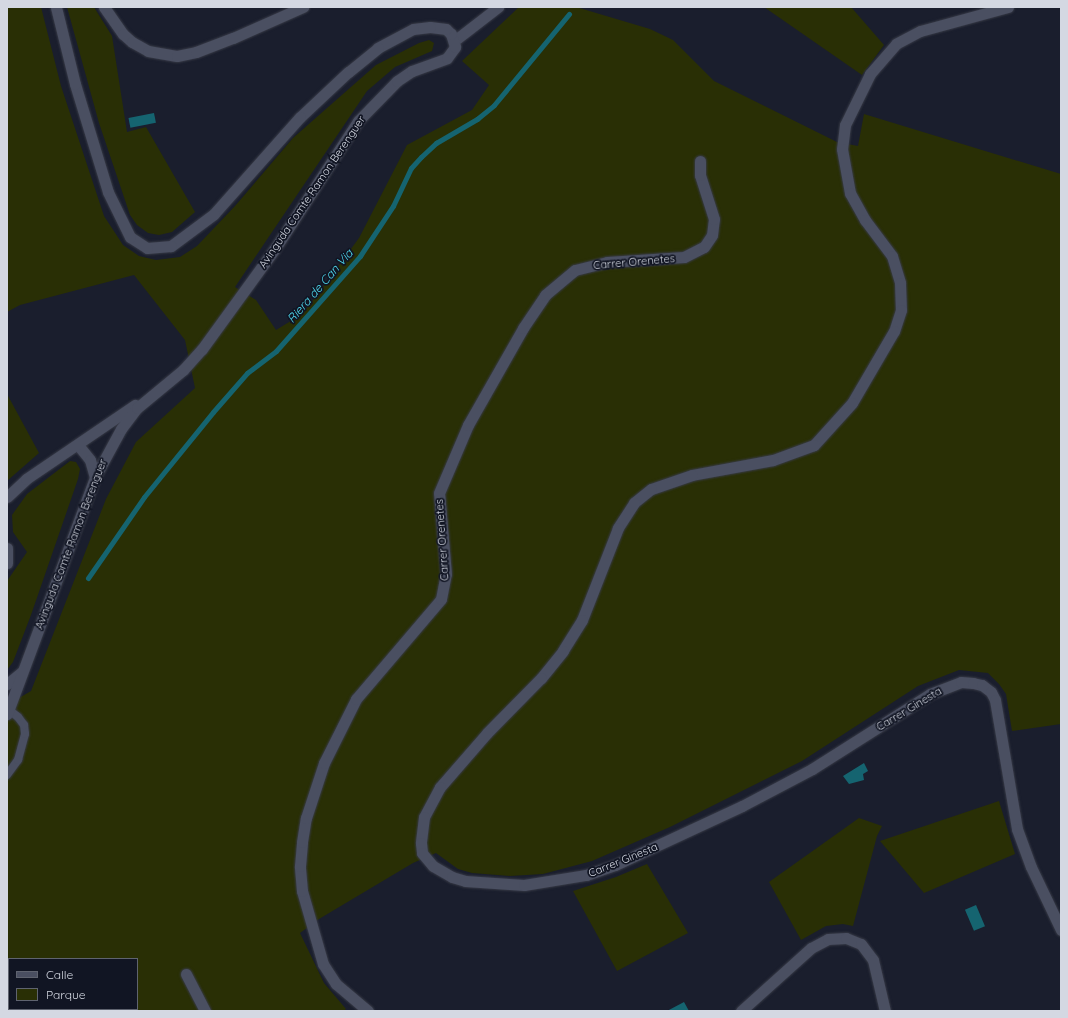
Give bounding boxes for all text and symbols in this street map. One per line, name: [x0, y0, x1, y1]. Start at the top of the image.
street label: Avinguda Comte Ramon Berenguer: [256, 113, 368, 271]
water label: Riera de Can Via: [284, 246, 356, 326]
street label: Carrer Orenetes: [593, 252, 675, 272]
street label: Avinguda Comte Ramon Berenguer: [32, 457, 110, 631]
street label: Carrer Orenetes: [433, 499, 451, 581]
street label: Carrer Ginesta: [874, 684, 944, 734]
street label: Carrer Ginesta: [586, 840, 660, 880]
legend: [8, 958, 138, 1010]
text: Calle: [46, 967, 73, 982]
text: Parque: [46, 987, 86, 1002]

